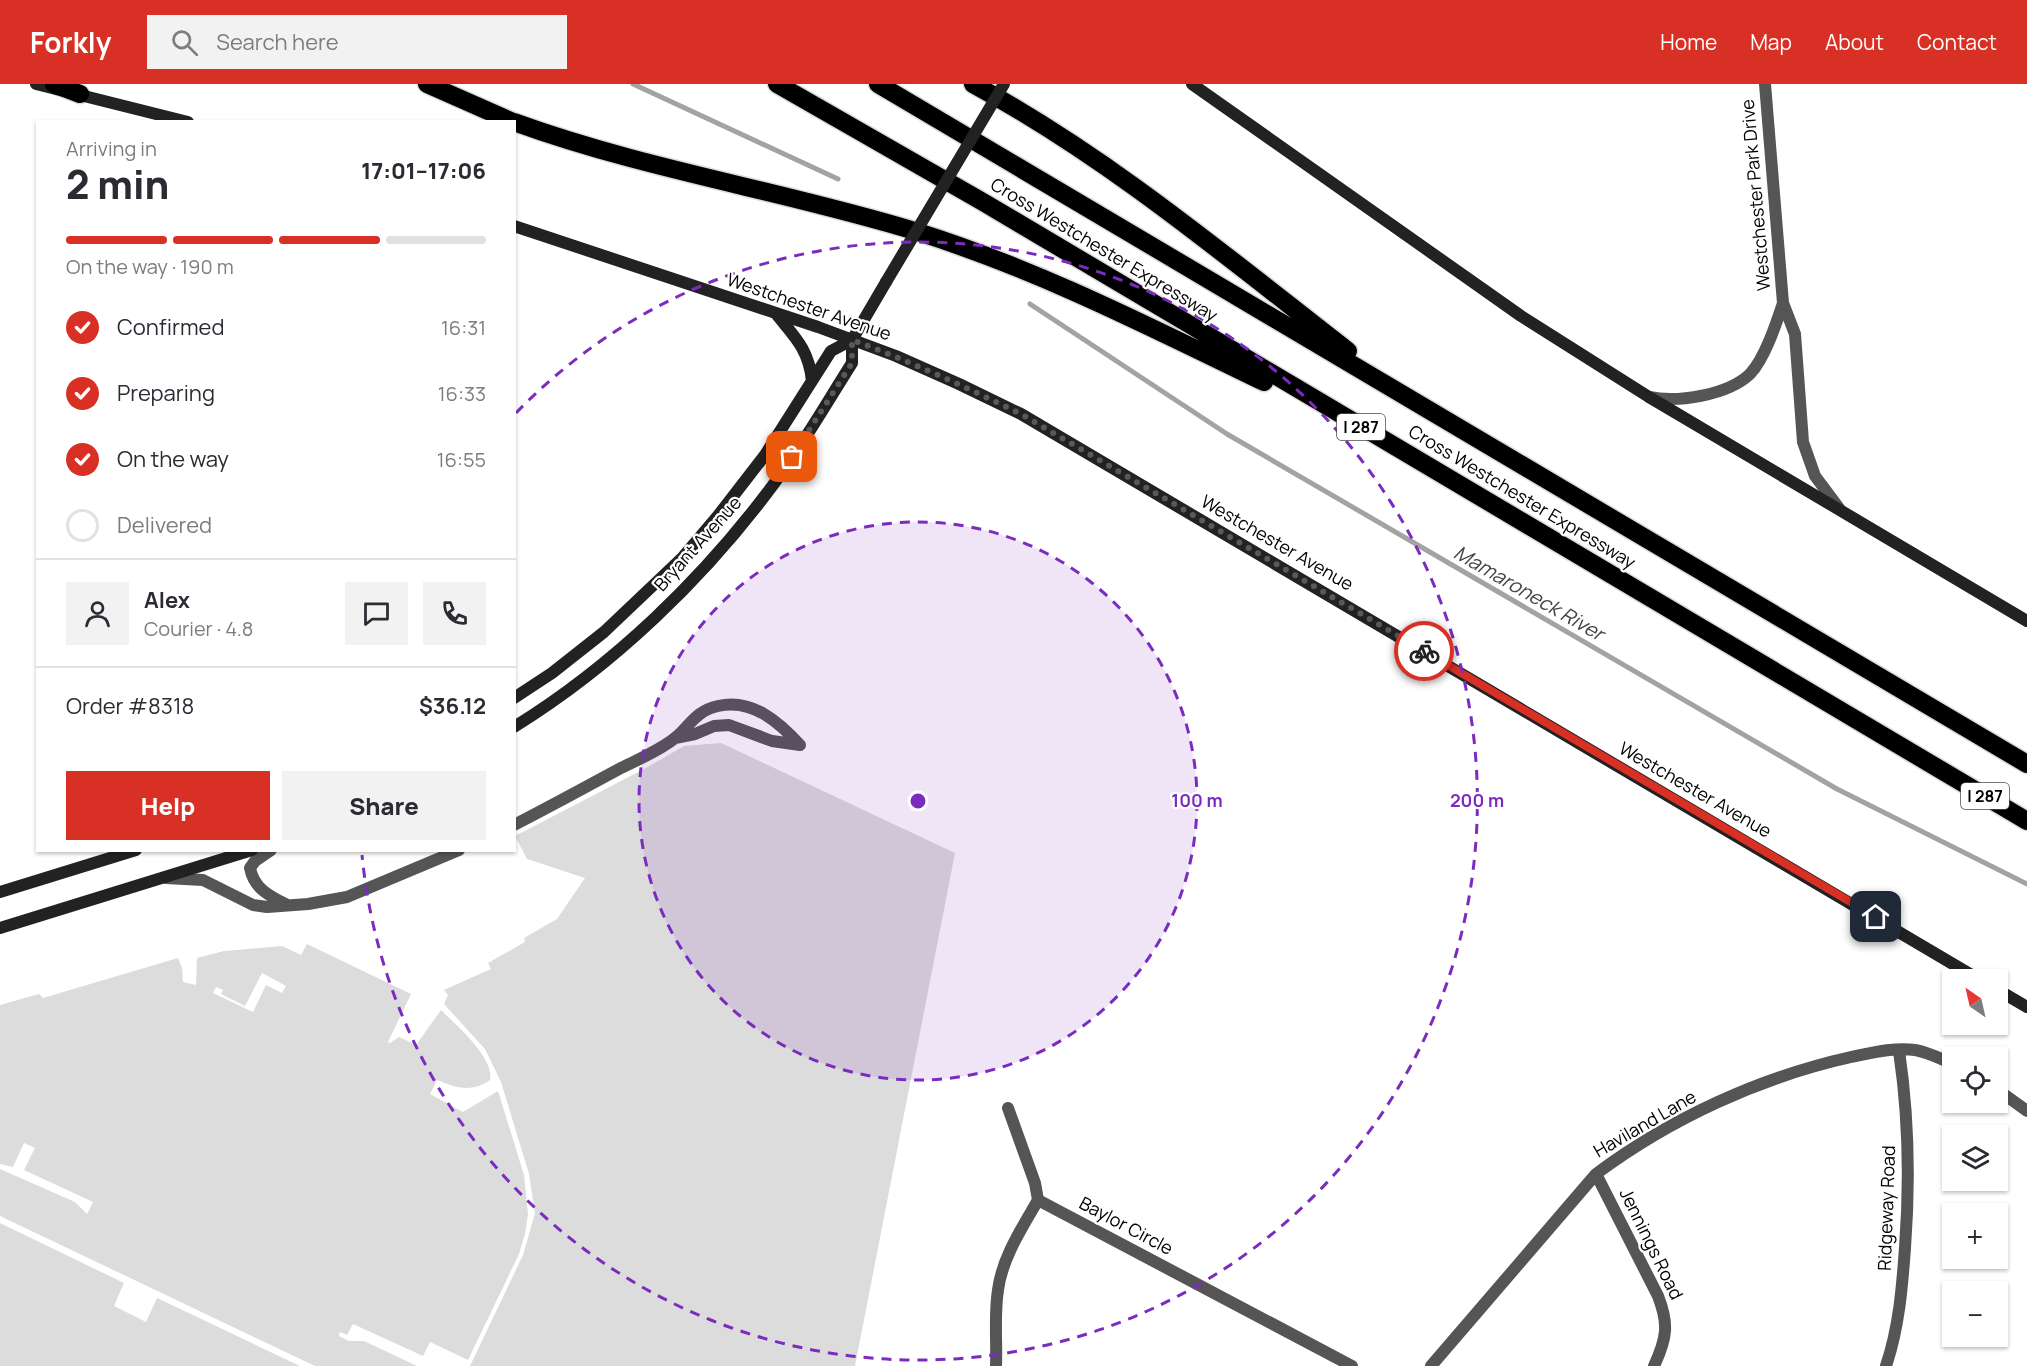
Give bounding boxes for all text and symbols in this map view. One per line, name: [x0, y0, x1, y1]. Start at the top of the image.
search box: [147, 15, 567, 69]
text: Forkly: [30, 23, 111, 61]
icon: search: [168, 26, 201, 59]
text: Search here: [216, 27, 339, 57]
text: Home: [1660, 28, 1717, 56]
text: Map: [1750, 28, 1792, 56]
text: About: [1825, 28, 1884, 56]
text: Contact: [1917, 28, 1997, 56]
street label: Westchester Park Drive: [1735, 98, 1775, 292]
text: Arriving in: [66, 135, 157, 162]
text: 17:01–17:06: [361, 156, 486, 186]
text: 2 min: [66, 157, 169, 211]
street label: Cross Westchester Expressway: [987, 172, 1223, 327]
text: On the way · 190 m: [66, 253, 234, 280]
street label: Westchester Avenue: [724, 267, 895, 345]
icon: check: [66, 311, 99, 344]
text: Confirmed: [117, 312, 225, 342]
text: 16:31: [441, 314, 486, 341]
icon: check: [66, 377, 99, 410]
text: Preparing: [117, 378, 215, 408]
text: 16:33: [438, 380, 486, 407]
road number: I 287: [1337, 414, 1385, 440]
street label: Cross Westchester Expressway: [1405, 419, 1641, 574]
pin: [766, 431, 817, 482]
icon: bag: [775, 440, 808, 473]
icon: check: [66, 443, 99, 476]
text: On the way: [117, 444, 229, 474]
text: 16:55: [437, 446, 486, 473]
street label: Westchester Avenue: [1197, 489, 1358, 596]
street label: Bryant Avenue: [648, 491, 746, 596]
text: Delivered: [117, 510, 212, 540]
water label: Mamaroneck River: [1449, 539, 1612, 648]
button: person: [66, 582, 129, 645]
button: chat: [345, 582, 408, 645]
button: phone: [423, 582, 486, 645]
text: Alex: [144, 585, 190, 615]
text: Courier · 4.8: [144, 615, 253, 642]
courier: [1394, 621, 1454, 681]
icon: bike: [1408, 635, 1441, 668]
text: Order #8318: [66, 691, 194, 721]
text: $36.12: [419, 691, 486, 721]
street label: Westchester Avenue: [1615, 736, 1776, 843]
button: Help: [66, 771, 270, 840]
button: Share: [282, 771, 486, 840]
road number: I 287: [1961, 783, 2009, 809]
text: 100 m: [1171, 788, 1223, 812]
text: 200 m: [1450, 788, 1504, 812]
centre of rings: [908, 791, 928, 811]
pin: [1850, 891, 1901, 942]
icon: home: [1859, 900, 1892, 933]
north arrow: [1942, 969, 2008, 1035]
map controls: [1942, 969, 2008, 1347]
button: locate: [1942, 1047, 2008, 1113]
street label: Haviland Lane: [1589, 1084, 1700, 1162]
button: layers: [1942, 1125, 2008, 1191]
street label: Ridgeway Road: [1872, 1145, 1900, 1271]
street label: Jennings Road: [1615, 1184, 1689, 1303]
street label: Baylor Circle: [1075, 1190, 1177, 1260]
button: +: [1942, 1203, 2008, 1269]
button: −: [1942, 1281, 2008, 1347]

